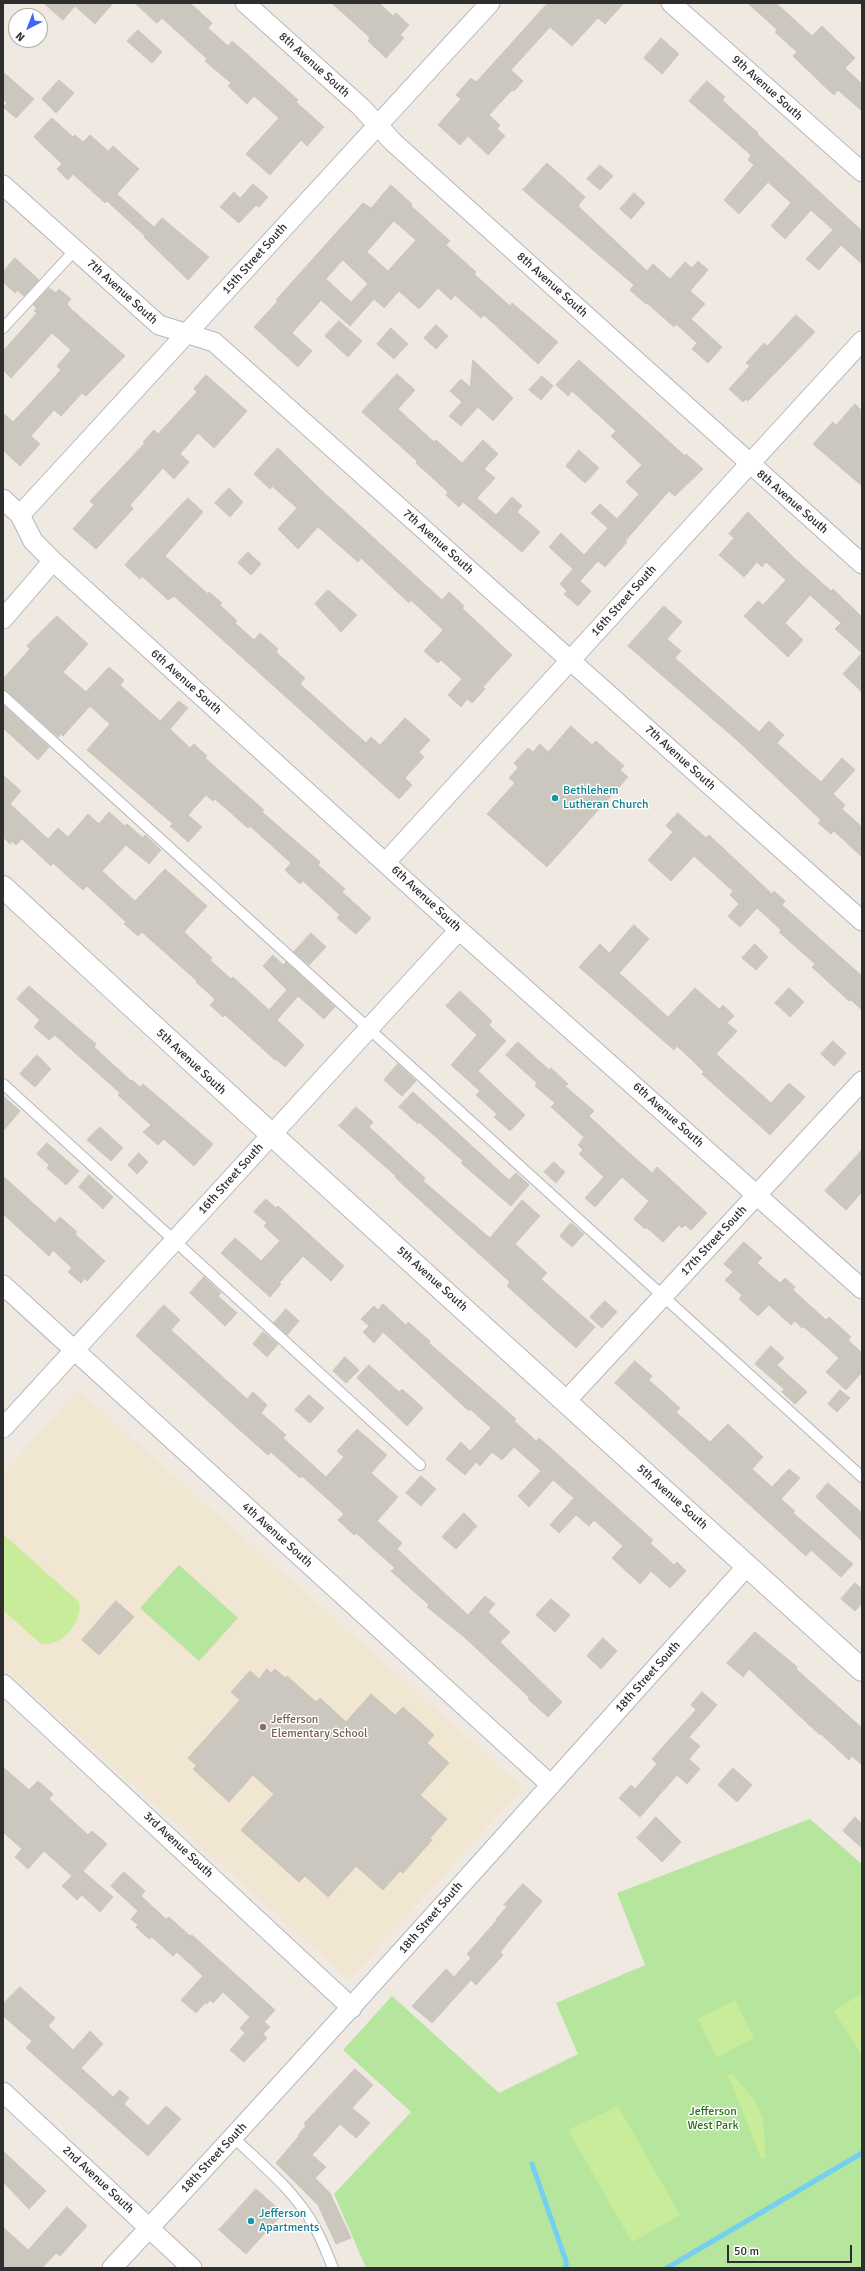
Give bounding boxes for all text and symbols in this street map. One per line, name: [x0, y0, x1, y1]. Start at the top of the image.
north arrow: [8, 8, 48, 48]
text: N: [13, 29, 27, 44]
street label: 8th Avenue South: [276, 29, 352, 101]
street label: 9th Avenue South: [729, 52, 805, 124]
street label: 15th Street South: [219, 221, 291, 297]
street label: 8th Avenue South: [514, 249, 590, 321]
street label: 7th Avenue South: [84, 256, 160, 328]
street label: 8th Avenue South: [753, 467, 831, 537]
street label: 7th Avenue South: [400, 506, 476, 578]
street label: 16th Street South: [588, 563, 660, 639]
street label: 6th Avenue South: [148, 646, 224, 718]
street label: 7th Avenue South: [642, 722, 718, 794]
place label: Bethlehem Lutheran Church: [563, 784, 649, 812]
marker: Bethlehem Lutheran Church: [550, 793, 560, 803]
street label: 6th Avenue South: [388, 863, 464, 935]
street label: 5th Avenue South: [153, 1026, 229, 1098]
street label: 6th Avenue South: [630, 1079, 706, 1151]
street label: 16th Street South: [195, 1141, 267, 1217]
street label: 17th Street South: [678, 1203, 750, 1279]
street label: 5th Avenue South: [394, 1243, 470, 1315]
street label: 5th Avenue South: [634, 1461, 710, 1533]
street label: 4th Avenue South: [239, 1499, 315, 1571]
street label: 18th Street South: [612, 1639, 684, 1715]
place label: Jefferson Elementary School: [271, 1713, 367, 1741]
marker: Jefferson Elementary School: [258, 1722, 268, 1732]
street label: 3rd Avenue South: [140, 1809, 216, 1881]
street label: 18th Street South: [396, 1879, 466, 1957]
park label: Jefferson West Park: [688, 2105, 738, 2133]
street label: 18th Street South: [178, 2120, 250, 2196]
street label: 2nd Avenue South: [59, 2143, 137, 2217]
place label: Jefferson Apartments: [259, 2207, 319, 2235]
marker: Jefferson Apartments: [246, 2216, 256, 2226]
scale bar: [729, 2237, 854, 2263]
text: 50 m: [734, 2244, 759, 2259]

